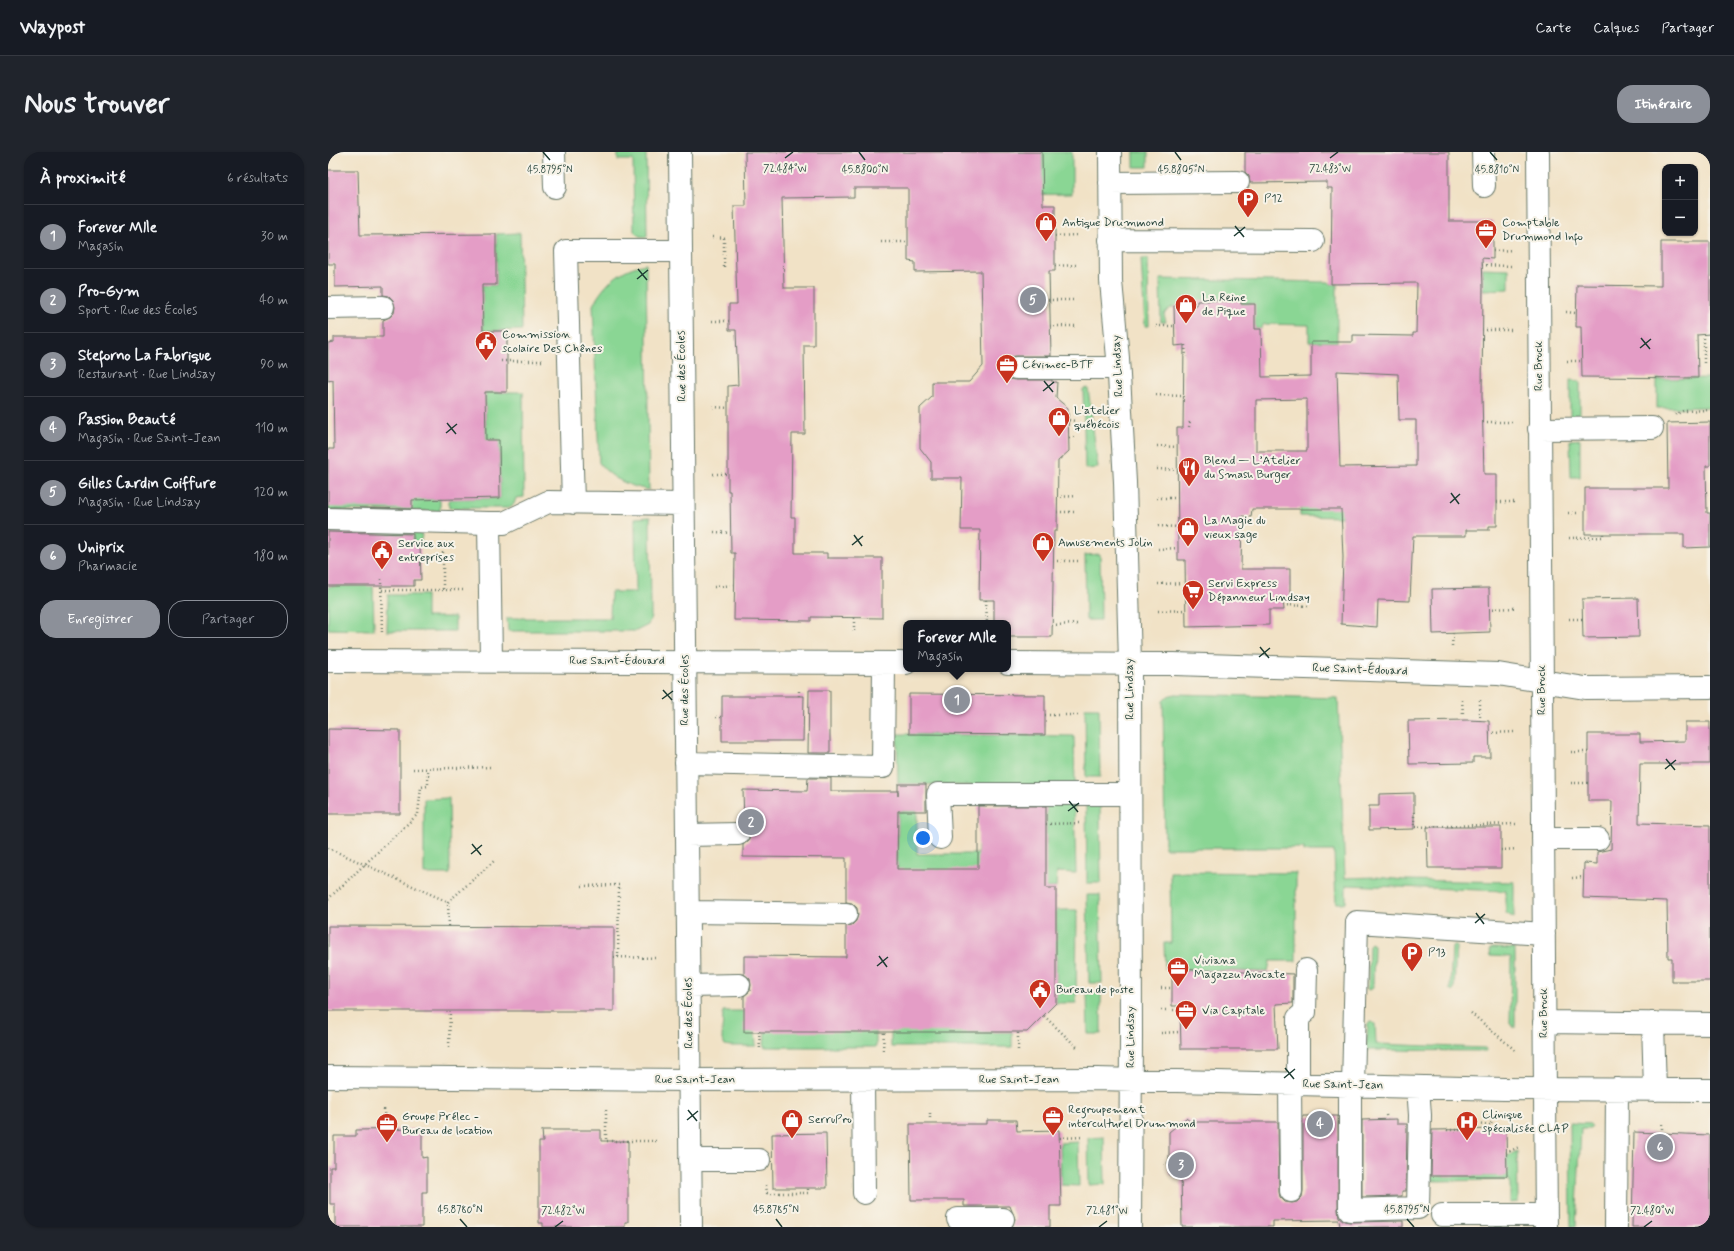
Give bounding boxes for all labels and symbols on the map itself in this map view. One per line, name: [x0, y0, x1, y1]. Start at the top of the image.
text: 72.484°W: [763, 162, 807, 176]
text: 72.483°W: [1309, 162, 1351, 176]
text: 45.8795°N: [527, 163, 573, 177]
text: 45.8800°N: [842, 163, 888, 177]
text: 45.8805°N: [1158, 163, 1205, 177]
text: 45.8810°N: [1475, 163, 1519, 177]
parking icon: P12: [1235, 186, 1261, 219]
place label: P12: [1264, 191, 1283, 207]
shop icon: Antique Drummond: [1033, 210, 1059, 243]
place label: Antique Drummond: [1062, 215, 1164, 231]
place label: Comptable Drummond Info: [1502, 215, 1583, 246]
office icon: Comptable Drummond Info: [1473, 217, 1499, 250]
pin: 5: [1020, 285, 1046, 315]
place label: La Reine de Pique: [1202, 290, 1246, 320]
shop icon: La Reine de Pique: [1173, 292, 1199, 325]
place label: Commission scolaire Des Chênes: [502, 327, 602, 357]
public building icon: Commission scolaire Des Chênes: [473, 329, 499, 362]
street label: Rue des Écoles: [673, 330, 691, 402]
street label: Rue Lindsay: [1108, 335, 1128, 397]
street label: Rue Brock: [1531, 341, 1547, 391]
office icon: Cévimec-BTF: [994, 352, 1020, 385]
place label: Cévimec-BTF: [1022, 357, 1094, 373]
place label: L'atelier québécois: [1074, 403, 1120, 433]
shop icon: L'atelier québécois: [1046, 405, 1072, 438]
place label: Blend — L’Atelier du Smash Burger: [1204, 453, 1301, 483]
restaurant icon: Blend — L’Atelier du Smash Burger: [1176, 455, 1202, 488]
place label: La Magie du vieux sage: [1204, 513, 1266, 543]
shop icon: La Magie du vieux sage: [1175, 515, 1201, 548]
shop icon: Amusements Jolin: [1030, 530, 1056, 563]
place label: Amusements Jolin: [1058, 535, 1153, 551]
place label: Service aux entreprises: [398, 536, 455, 566]
public building icon: Service aux entreprises: [369, 538, 395, 571]
place label: Servi Express Dépanneur Lindsay: [1208, 576, 1310, 606]
supermarket icon: Servi Express Dépanneur Lindsay: [1180, 578, 1206, 611]
street label: Rue Saint-Édouard: [569, 653, 665, 669]
street label: Rue des Écoles: [677, 654, 693, 726]
street label: Rue Lindsay: [1121, 658, 1139, 720]
street label: Rue Saint-Édouard: [1312, 660, 1408, 680]
street label: Rue Brock: [1534, 665, 1550, 715]
pin: 1: [944, 685, 970, 715]
pin: 2: [738, 807, 764, 837]
your location: [913, 828, 933, 848]
parking icon: P13: [1399, 940, 1425, 973]
place label: P13: [1428, 945, 1446, 961]
place label: Viviana Magazzu Avocate: [1194, 953, 1286, 984]
office icon: Viviana Magazzu Avocate: [1165, 955, 1191, 988]
street label: Rue des Écoles: [680, 977, 698, 1049]
public building icon: Bureau de poste: [1027, 977, 1053, 1010]
place label: Bureau de poste: [1056, 982, 1134, 998]
street label: Rue Brock: [1536, 988, 1552, 1038]
office icon: Via Capitale: [1173, 998, 1199, 1031]
place label: Via Capitale: [1202, 1003, 1266, 1019]
street label: Rue Lindsay: [1123, 1006, 1139, 1068]
street label: Rue Saint-Jean: [655, 1072, 735, 1088]
street label: Rue Saint-Jean: [979, 1072, 1059, 1088]
street label: Rue Saint-Jean: [1302, 1076, 1384, 1094]
place label: Regroupement interculturel Drummond: [1068, 1102, 1196, 1132]
office icon: Regroupement interculturel Drummond: [1040, 1104, 1066, 1137]
shop icon: SerruPro: [779, 1107, 805, 1140]
place label: Clinique spécialisée CLAP: [1482, 1107, 1569, 1137]
place label: Groupe Prélec - Bureau de location: [402, 1109, 493, 1139]
pin: 4: [1307, 1109, 1333, 1139]
hospital icon: Clinique spécialisée CLAP: [1454, 1109, 1480, 1142]
office icon: Groupe Prélec - Bureau de location: [374, 1111, 400, 1144]
place label: SerruPro: [808, 1112, 852, 1128]
pin: 6: [1647, 1132, 1673, 1162]
pin: 3: [1168, 1150, 1194, 1180]
text: 45.8780°N: [437, 1203, 483, 1217]
text: 45.8785°N: [753, 1203, 799, 1217]
text: 45.8795°N: [1384, 1203, 1430, 1217]
text: 72.482°W: [541, 1204, 585, 1218]
text: 72.481°W: [1086, 1204, 1128, 1218]
text: 72.480°W: [1630, 1204, 1674, 1218]

